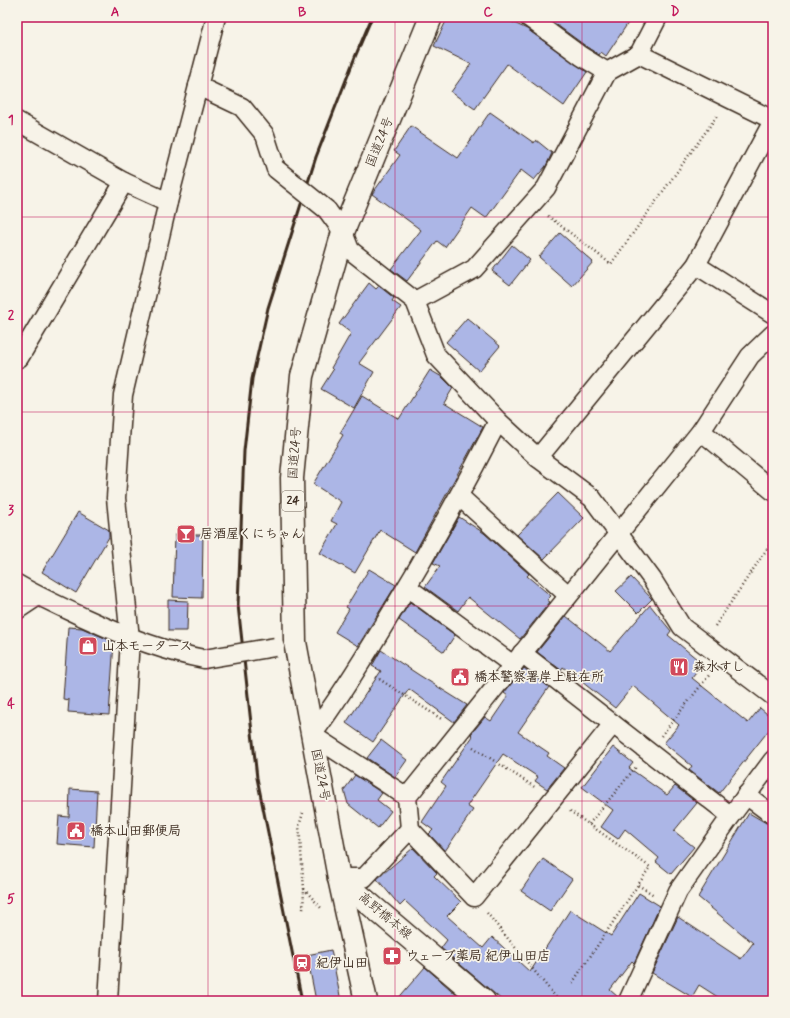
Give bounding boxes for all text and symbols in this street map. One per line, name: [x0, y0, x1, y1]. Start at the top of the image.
text: A: [111, 4, 119, 21]
text: B: [298, 4, 307, 21]
text: C: [483, 4, 493, 21]
text: D: [671, 4, 680, 21]
text: 1: [8, 112, 14, 129]
street label: 国道24号: [362, 114, 398, 170]
text: 2: [8, 307, 15, 324]
street label: 国道24号: [285, 426, 305, 480]
road number: 24: [282, 491, 304, 511]
text: 3: [8, 502, 14, 519]
bar icon: 居酒屋くにちゃん: [175, 523, 197, 545]
place label: 居酒屋くにちゃん: [200, 526, 304, 543]
shop icon: 山本モータース: [77, 635, 99, 657]
place label: 山本モータース: [102, 638, 192, 655]
restaurant icon: 森水すし: [668, 656, 690, 678]
place label: 森水すし: [693, 659, 745, 676]
public building icon: 橋本警察署岸上駐在所: [449, 666, 471, 688]
place label: 橋本警察署岸上駐在所: [474, 669, 604, 686]
text: 4: [7, 696, 15, 713]
street label: 国道24号: [307, 747, 333, 803]
public building icon: 橋本山田郵便局: [65, 820, 87, 842]
place label: 橋本山田郵便局: [90, 823, 181, 840]
street label: 高野橋本線: [355, 889, 416, 944]
text: 5: [7, 891, 15, 908]
pharmacy icon: ウェーブ薬局 紀伊山田店: [381, 945, 403, 967]
place label: ウェーブ薬局 紀伊山田店: [406, 948, 550, 965]
station icon: 紀伊山田: [291, 952, 313, 974]
place label: 紀伊山田: [316, 955, 368, 972]

